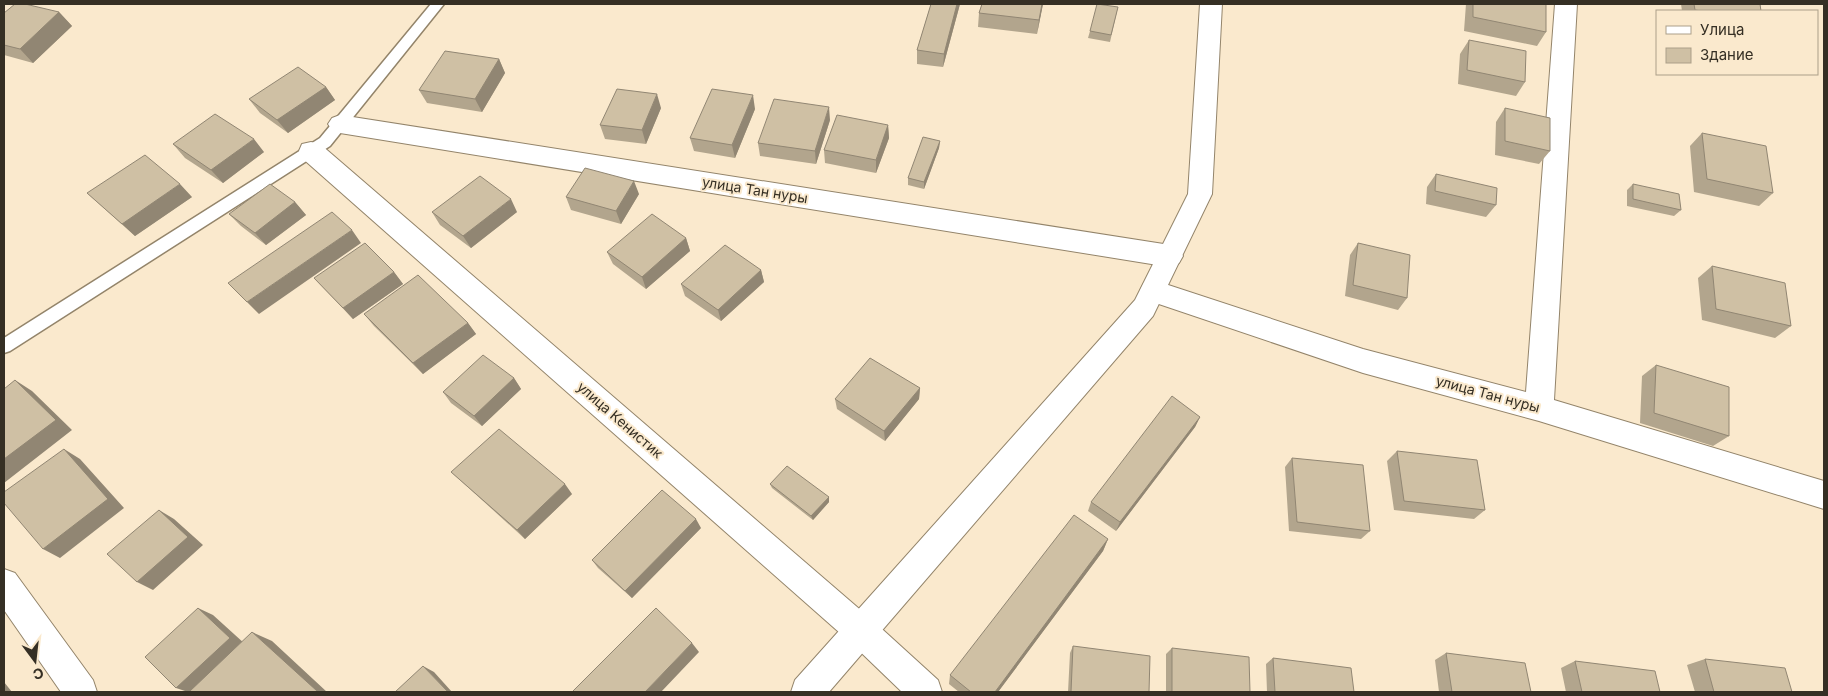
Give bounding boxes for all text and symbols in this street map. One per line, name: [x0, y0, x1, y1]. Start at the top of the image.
legend: [1656, 10, 1818, 75]
text: Улица: [1700, 20, 1744, 39]
text: Здание: [1700, 45, 1754, 64]
street label: улица Тан нуры: [701, 173, 809, 206]
street label: улица Тан нуры: [1434, 371, 1542, 416]
street label: улица Кенистик: [574, 378, 667, 462]
north arrow: [10, 636, 60, 686]
text: С: [31, 664, 46, 684]

